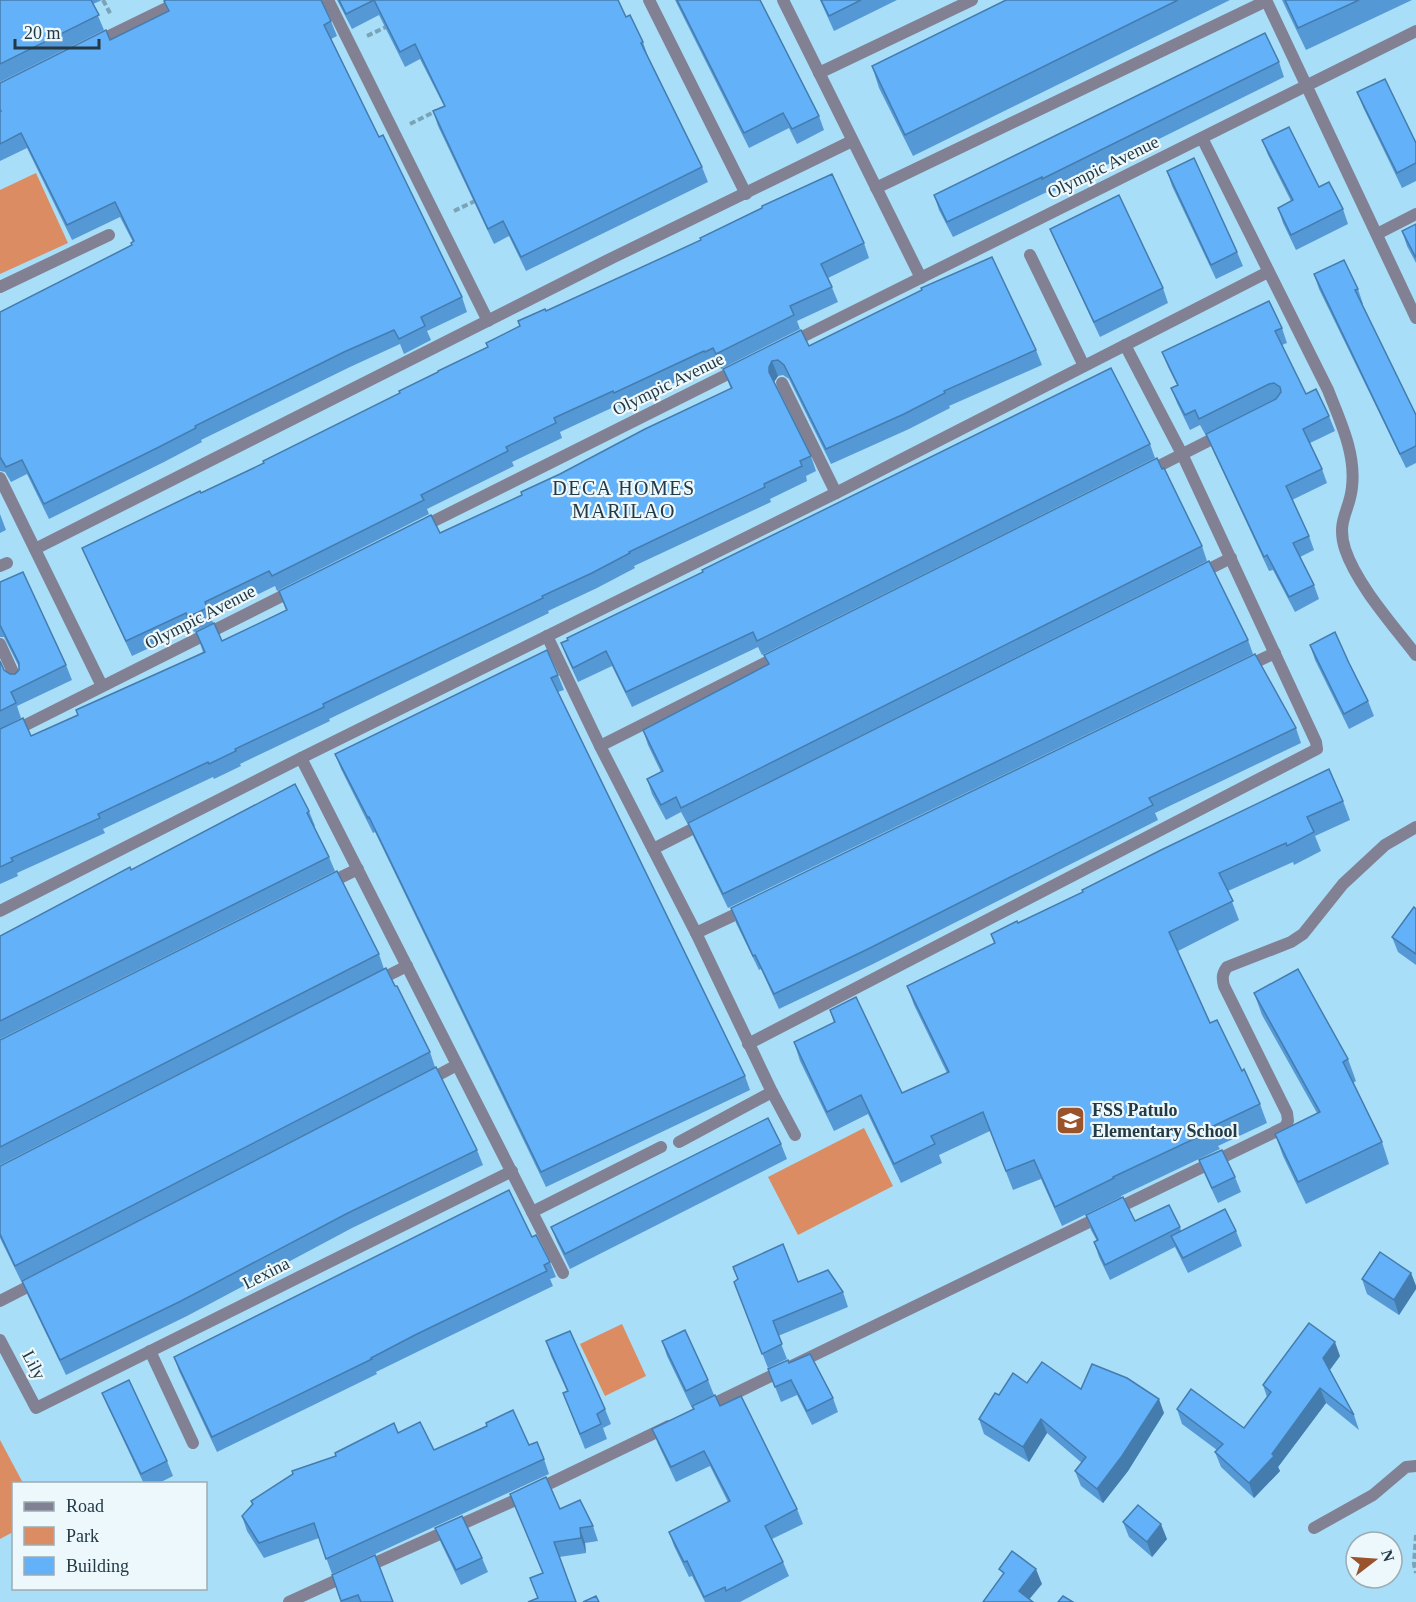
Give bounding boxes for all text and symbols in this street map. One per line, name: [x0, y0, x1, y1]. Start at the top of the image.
scale bar: [15, 12, 99, 50]
text: 20 m: [24, 23, 61, 43]
street label: Olympic Avenue: [1044, 131, 1162, 203]
street label: Olympic Avenue: [609, 348, 727, 420]
district label: DECA HOMES MARILAO: [552, 477, 696, 522]
street label: Olympic Avenue: [141, 581, 259, 653]
place label: FSS Patulo Elementary School: [1092, 1100, 1238, 1141]
school or university icon: FSS Patulo Elementary School: [1055, 1104, 1087, 1136]
street label: Lexina: [239, 1253, 293, 1293]
street label: Lily: [18, 1347, 50, 1383]
legend: [12, 1482, 207, 1590]
text: Road: [66, 1496, 104, 1516]
text: Park: [66, 1526, 99, 1546]
north arrow: [1344, 1530, 1404, 1590]
text: N: [1378, 1548, 1398, 1564]
text: Building: [66, 1556, 129, 1576]

